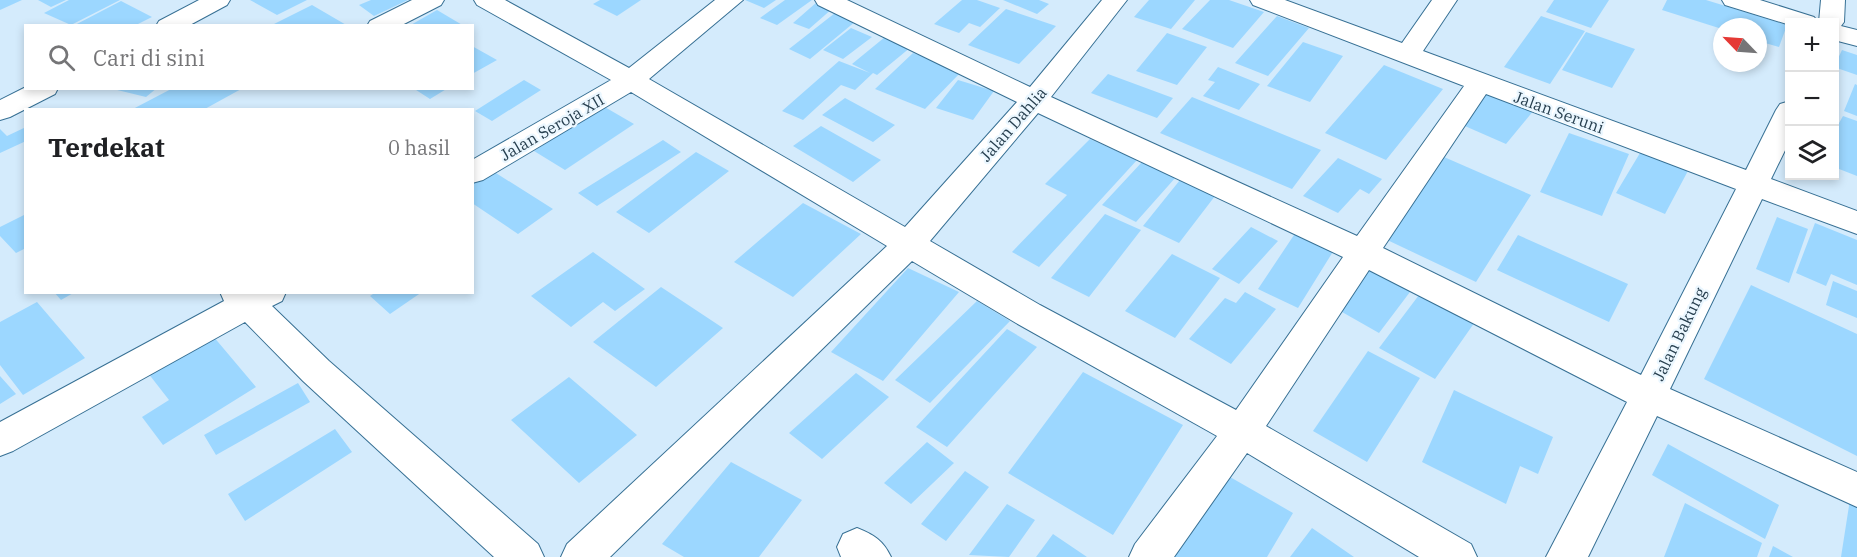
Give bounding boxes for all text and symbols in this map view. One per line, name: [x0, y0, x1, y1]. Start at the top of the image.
north arrow: [1713, 18, 1767, 72]
map controls: [1785, 18, 1839, 180]
button: +: [1785, 18, 1839, 72]
search box: [24, 24, 474, 90]
icon: search: [45, 41, 78, 74]
text: Cari di sini: [93, 43, 205, 72]
button: −: [1785, 72, 1839, 126]
street label: Jalan Dahlia: [975, 83, 1051, 165]
street label: Jalan Seruni: [1511, 87, 1607, 137]
street label: Jalan Seroja XII: [497, 89, 607, 165]
button: layers: [1785, 126, 1839, 180]
text: Terdekat: [48, 130, 165, 164]
text: 0 hasil: [388, 134, 450, 161]
street label: Jalan Bakung: [1648, 284, 1710, 384]

